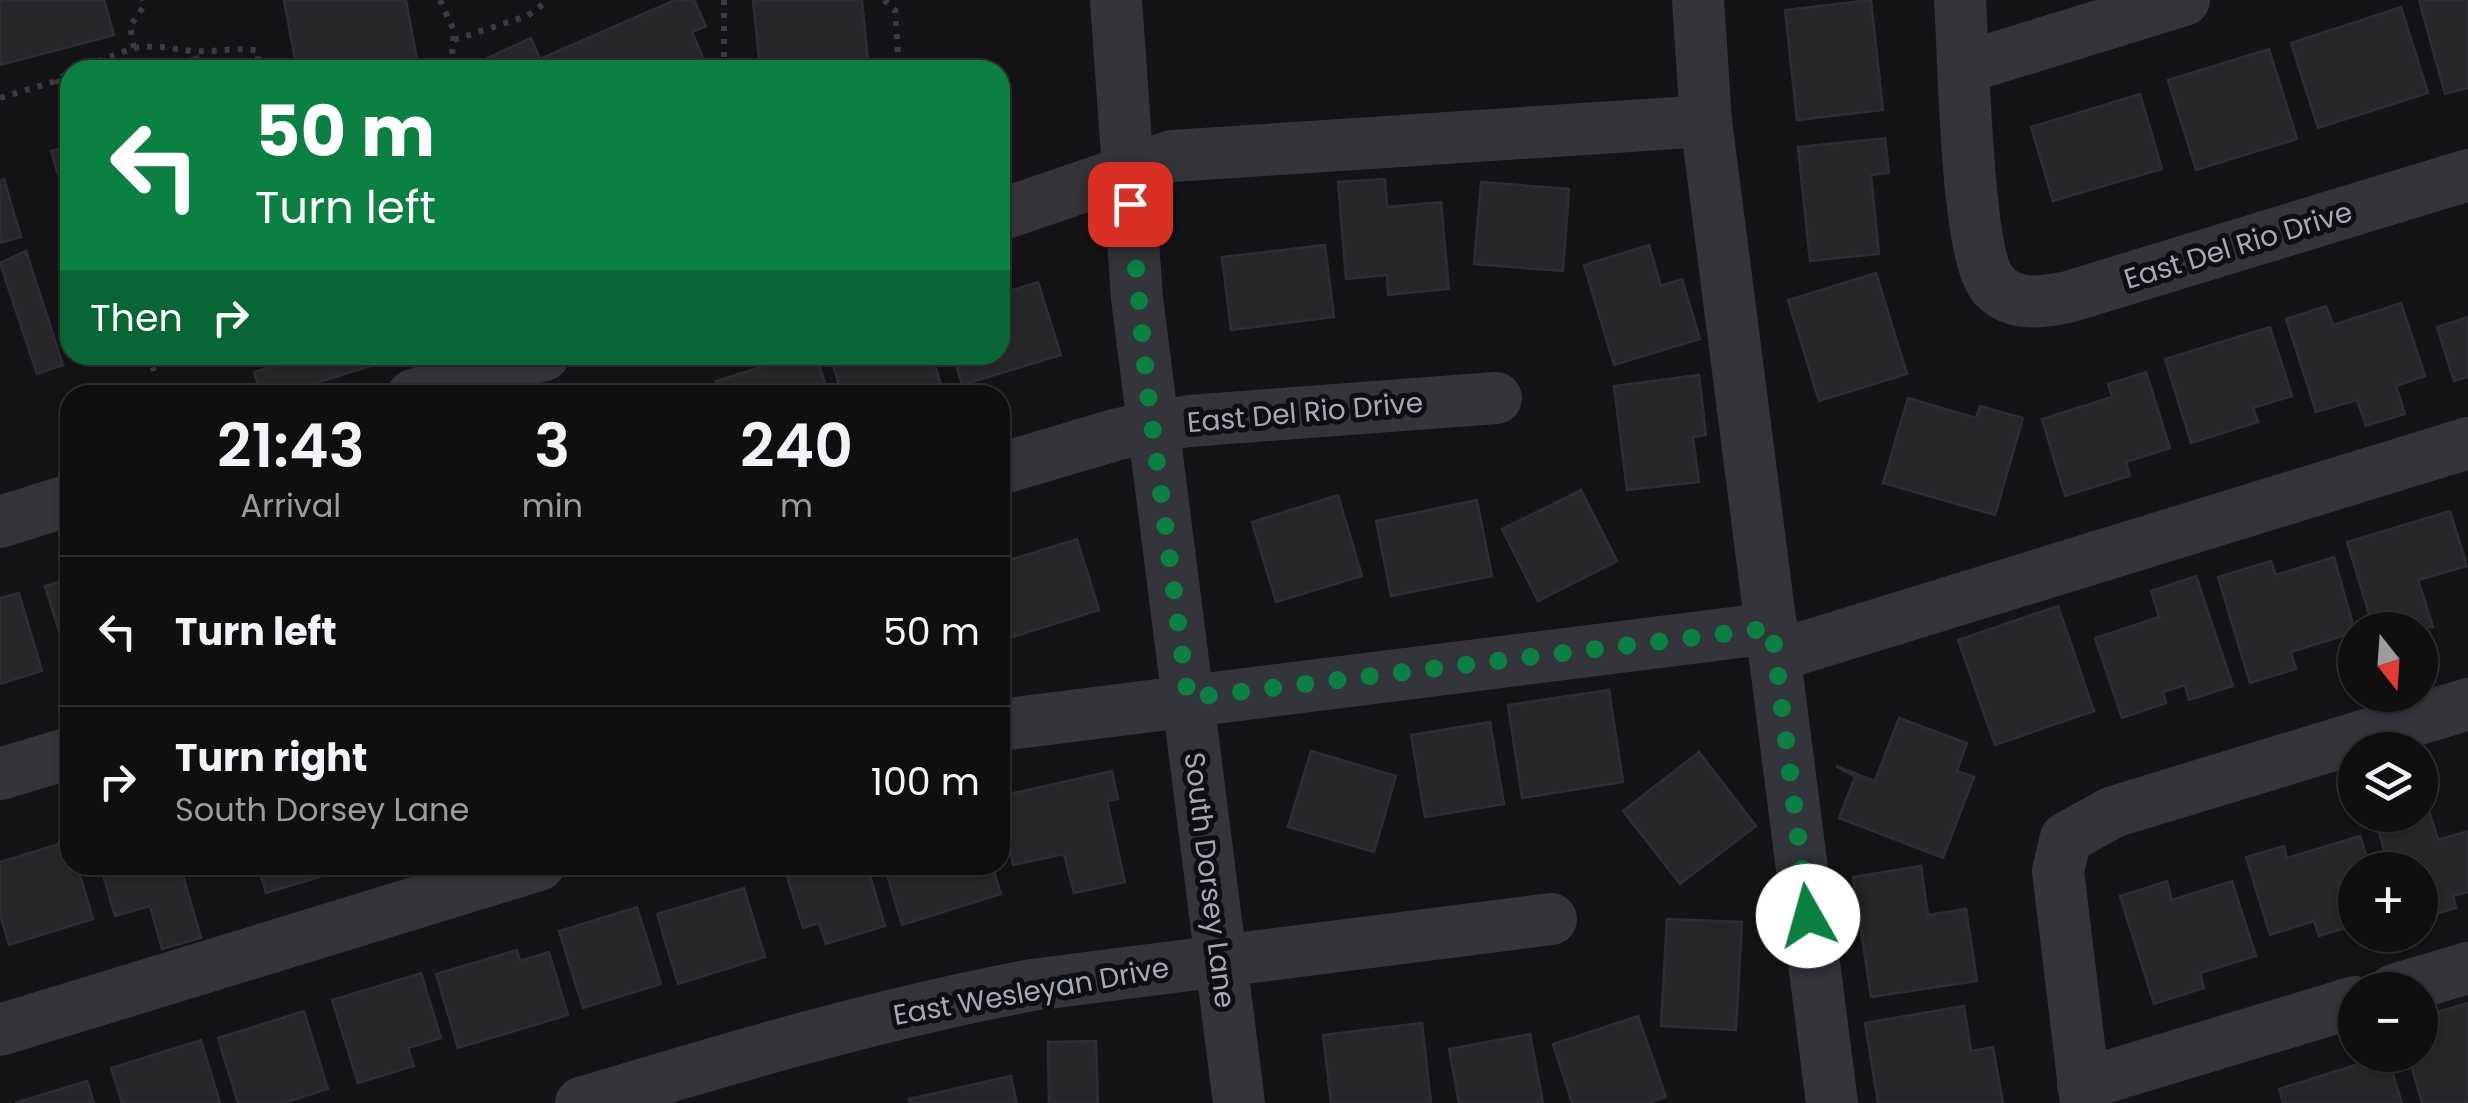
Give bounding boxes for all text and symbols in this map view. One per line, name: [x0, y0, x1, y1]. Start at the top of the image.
text: 50 m: [255, 82, 435, 181]
icon: left: [90, 100, 220, 230]
pin: [1088, 162, 1173, 247]
text: Turn left: [255, 176, 436, 239]
icon: arrive: [1103, 177, 1158, 232]
street label: East Del Rio Drive: [2119, 192, 2357, 299]
icon: right: [203, 290, 258, 345]
text: Then: [90, 291, 183, 344]
street label: East Del Rio Drive: [1185, 383, 1425, 442]
text: 21:43: [217, 404, 365, 488]
text: 3: [534, 404, 570, 488]
text: 240: [740, 404, 853, 488]
text: Arrival: [240, 483, 341, 528]
text: min: [522, 483, 583, 528]
text: m: [780, 483, 813, 528]
icon: left: [90, 604, 145, 659]
text: Turn left: [175, 605, 337, 658]
text: 50 m: [883, 605, 980, 658]
north arrow: [2338, 612, 2438, 712]
map controls: [2338, 612, 2438, 1072]
text: Turn right: [175, 731, 367, 784]
button: layers: [2338, 732, 2438, 832]
street label: South Dorsey Lane: [1174, 750, 1245, 1010]
icon: right: [90, 754, 145, 809]
text: 100 m: [871, 755, 980, 808]
text: South Dorsey Lane: [175, 787, 469, 832]
button: +: [2338, 852, 2438, 952]
position arrow: [1756, 864, 1860, 968]
street label: East Wesleyan Drive: [890, 948, 1172, 1035]
button: −: [2338, 972, 2438, 1072]

